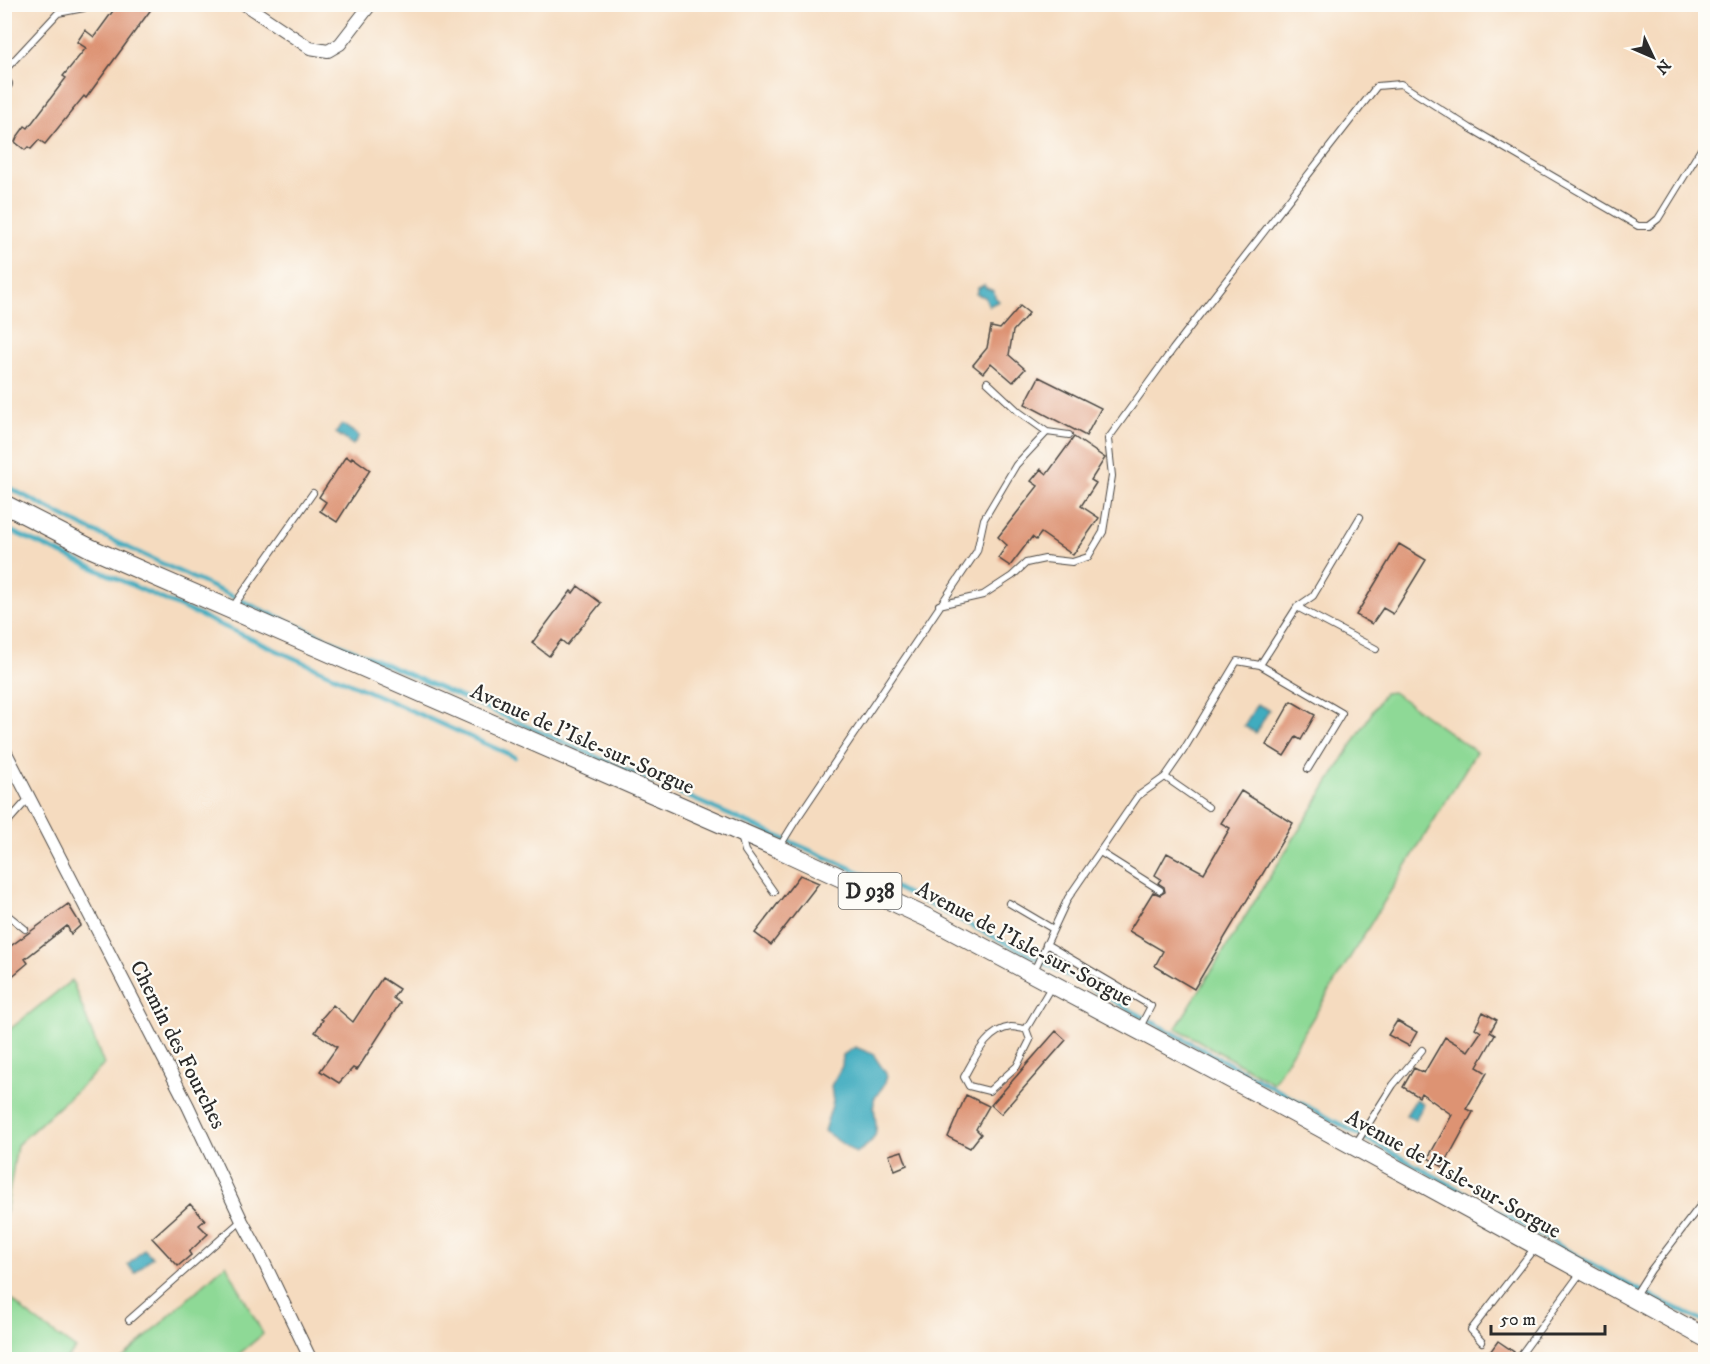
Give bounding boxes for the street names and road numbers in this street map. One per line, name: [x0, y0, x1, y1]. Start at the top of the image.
street label: Avenue de l'Isle-sur-Sorgue: [466, 678, 698, 801]
road number: D 938: [838, 873, 902, 909]
street label: Avenue de l'Isle-sur-Sorgue: [911, 876, 1137, 1013]
street label: Chemin des Fourches: [124, 956, 232, 1133]
street label: Avenue de l'Isle-sur-Sorgue: [1341, 1104, 1566, 1245]

